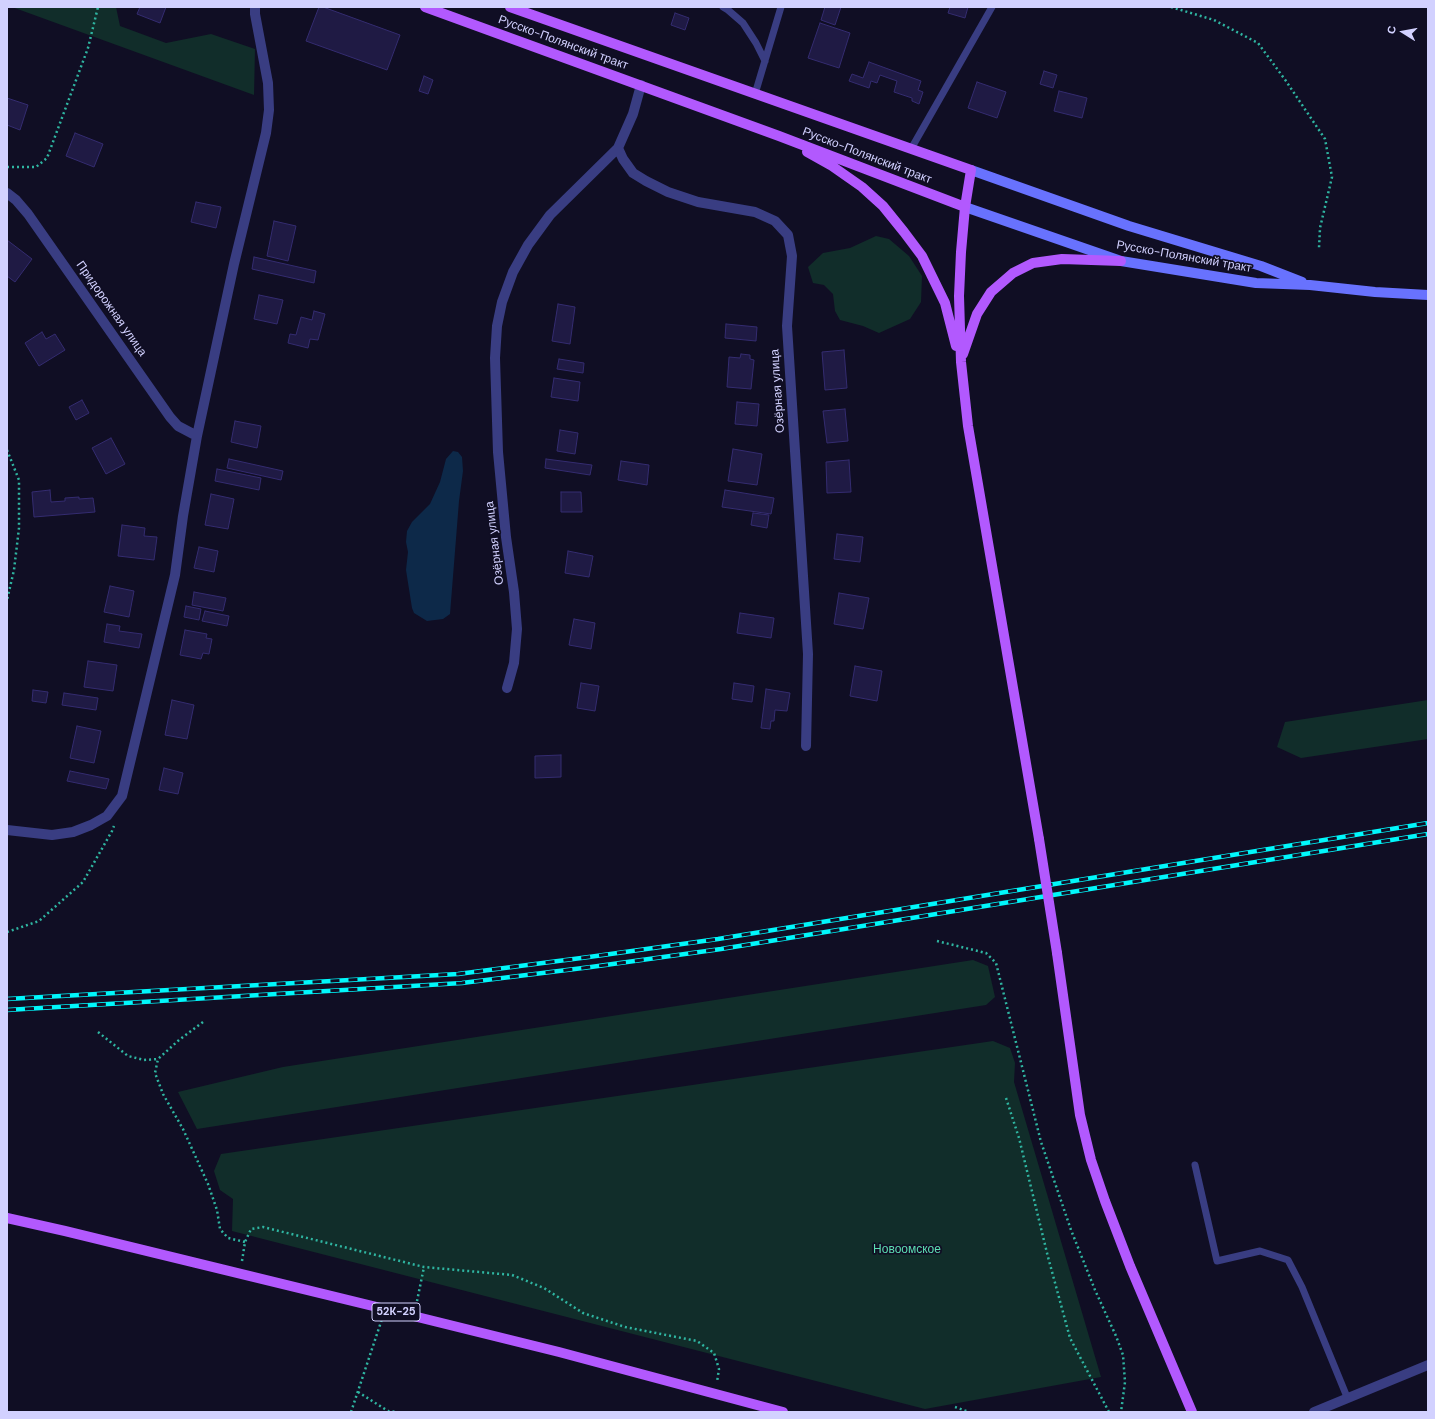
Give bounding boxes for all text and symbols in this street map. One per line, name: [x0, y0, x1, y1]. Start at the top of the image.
north arrow: [1383, 12, 1423, 52]
street label: Русско-Полянский тракт: [496, 13, 630, 73]
text: С: [1384, 24, 1399, 35]
street label: Русско-Полянский тракт: [800, 125, 934, 187]
street label: Русско-Полянский тракт: [1115, 238, 1253, 276]
street label: Придорожная улица: [73, 259, 149, 359]
street label: Озёрная улица: [768, 349, 788, 433]
street label: Озёрная улица: [483, 500, 507, 586]
park label: Новоомское: [873, 1243, 941, 1257]
road number: 52К-25: [372, 1303, 420, 1321]

